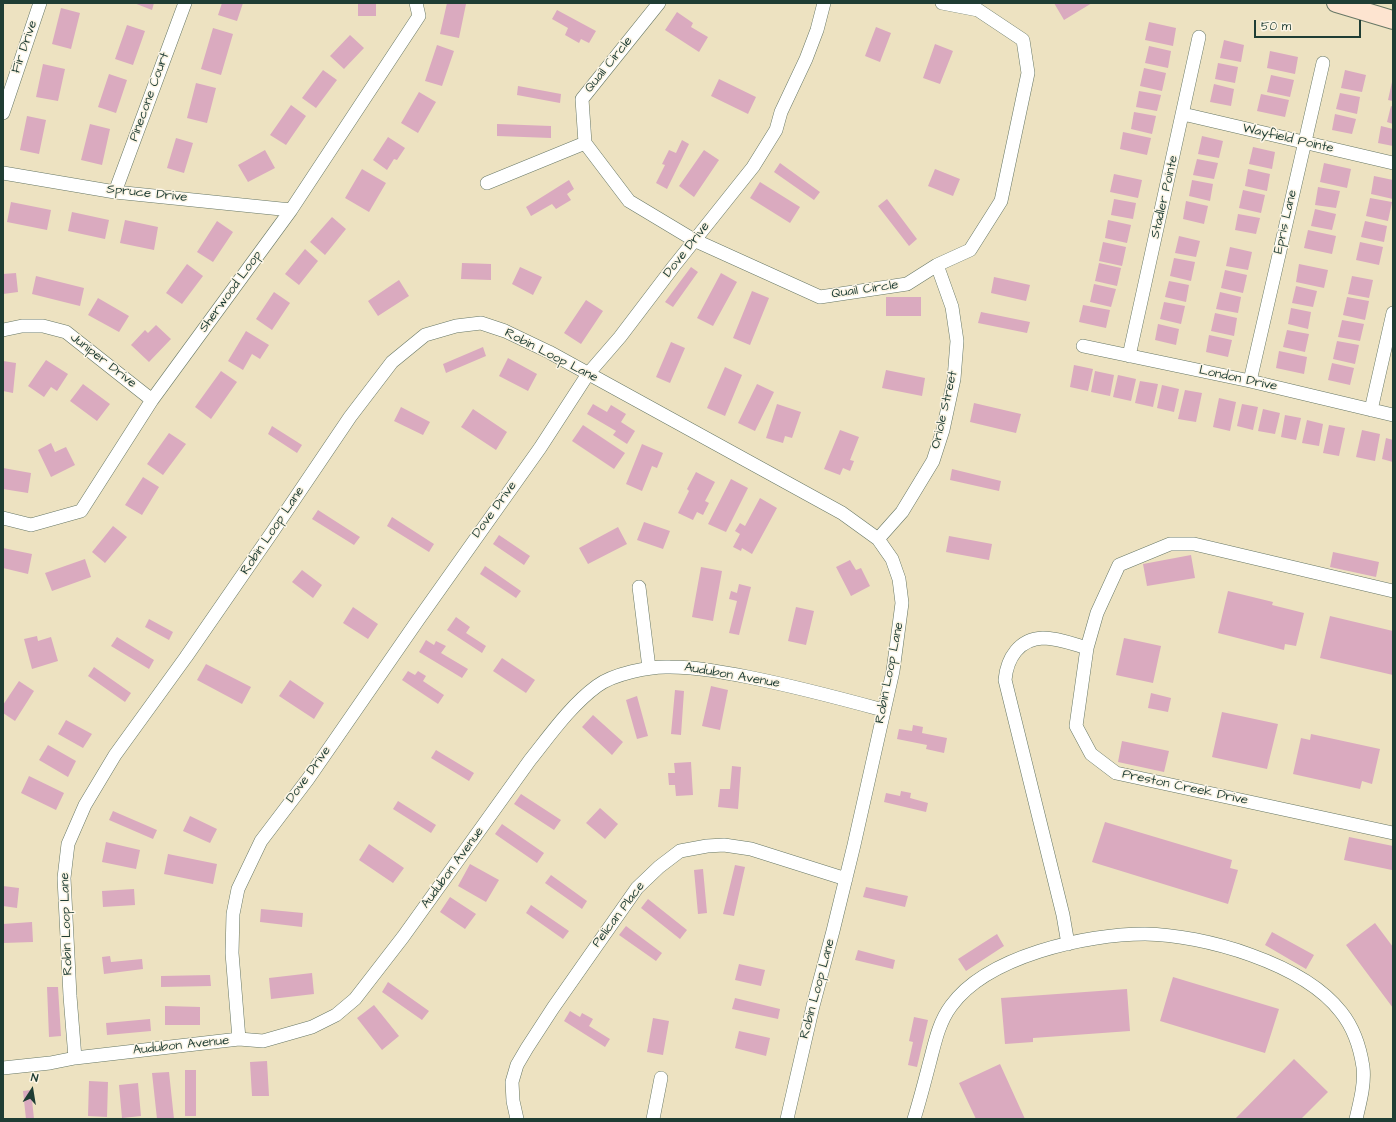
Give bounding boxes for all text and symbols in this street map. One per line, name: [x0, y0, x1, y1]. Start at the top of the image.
scale bar: [1256, 12, 1363, 38]
text: 50 m: [1261, 18, 1291, 35]
street label: Fir Drive: [9, 19, 41, 75]
street label: Quail Circle: [582, 34, 636, 96]
street label: Pinecone Court: [127, 50, 173, 144]
street label: Wayfield Pointe: [1241, 121, 1335, 157]
street label: Stadler Pointe: [1148, 154, 1182, 240]
street label: Spruce Drive: [106, 182, 188, 206]
street label: Epris Lane: [1271, 189, 1301, 255]
street label: Dove Drive: [661, 219, 713, 281]
street label: Sherwood Loop: [196, 248, 266, 336]
street label: Quail Circle: [831, 278, 899, 302]
street label: Robin Loop Lane: [502, 326, 600, 386]
street label: Juniper Drive: [67, 330, 139, 392]
street label: London Drive: [1197, 363, 1279, 395]
street label: Oriole Street: [928, 369, 962, 451]
street label: Dove Drive: [469, 479, 521, 541]
street label: Robin Loop Lane: [238, 484, 308, 578]
street label: Robin Loop Lane: [873, 621, 907, 725]
street label: Audubon Avenue: [683, 660, 781, 692]
street label: Dove Drive: [283, 744, 335, 806]
street label: Preston Creek Drive: [1121, 767, 1249, 809]
street label: Audubon Avenue: [418, 824, 488, 912]
street label: Robin Loop Lane: [57, 872, 77, 976]
street label: Pelican Place: [589, 879, 649, 951]
street label: Robin Loop Lane: [797, 937, 839, 1041]
street label: Audubon Avenue: [132, 1033, 230, 1059]
north arrow: [12, 1070, 52, 1110]
text: N: [30, 1070, 40, 1086]

